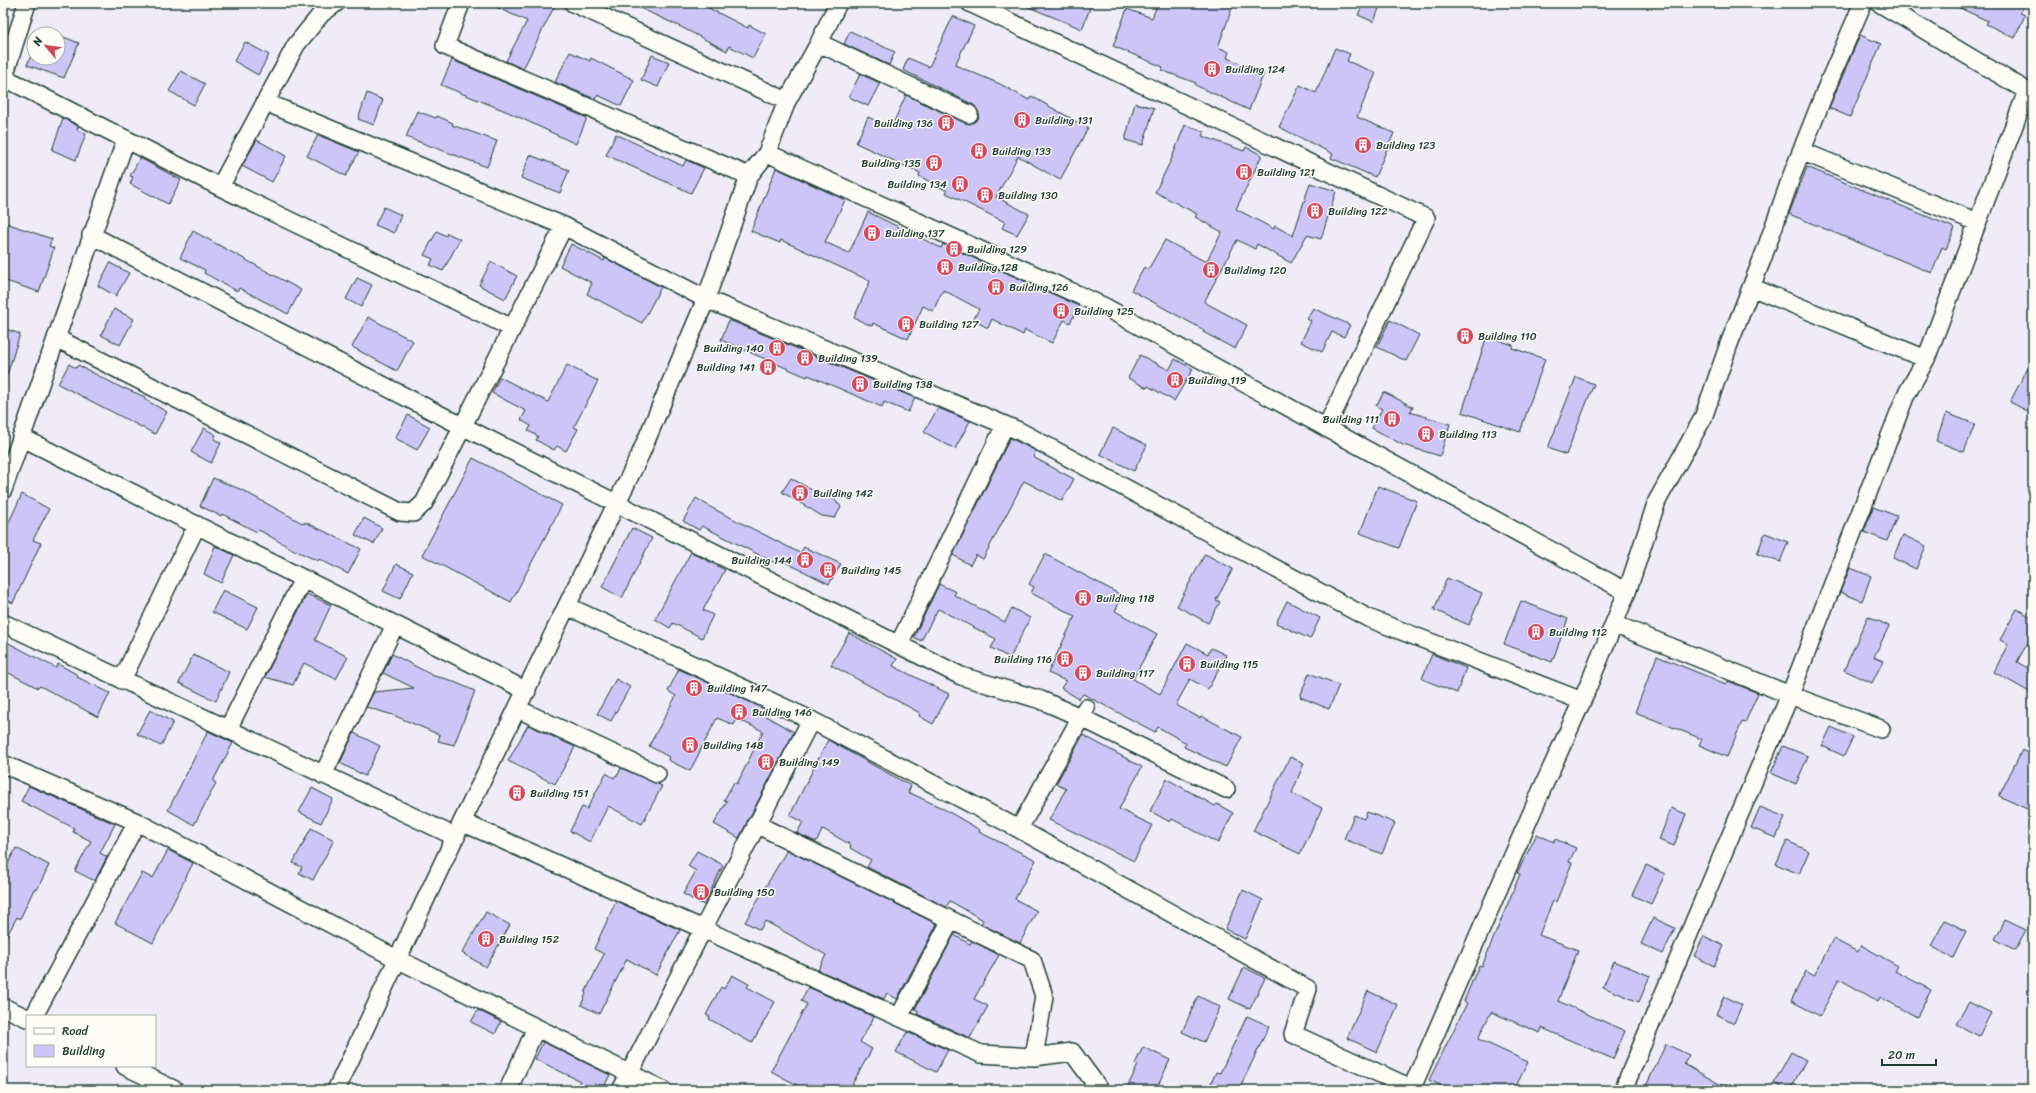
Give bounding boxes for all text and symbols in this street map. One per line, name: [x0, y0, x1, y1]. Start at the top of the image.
north arrow: [26, 26, 66, 66]
text: N: [27, 33, 48, 50]
building icon: Building 124: [1202, 59, 1222, 79]
place label: Building 124: [1225, 60, 1285, 79]
building icon: Building 131: [1012, 110, 1032, 130]
place label: Building 131: [1035, 111, 1093, 130]
building icon: Building 136: [936, 113, 956, 133]
place label: Building 136: [874, 114, 933, 133]
building icon: Building 123: [1353, 135, 1373, 155]
place label: Building 123: [1376, 136, 1435, 155]
building icon: Building 133: [969, 141, 989, 161]
place label: Building 133: [992, 142, 1051, 161]
building icon: Building 135: [924, 153, 944, 173]
place label: Building 135: [861, 154, 921, 173]
building icon: Building 121: [1234, 162, 1254, 182]
place label: Building 121: [1257, 163, 1315, 182]
building icon: Building 134: [950, 174, 970, 194]
place label: Building 134: [887, 175, 947, 194]
building icon: Building 130: [975, 185, 995, 205]
place label: Building 130: [998, 186, 1058, 205]
building icon: Building 122: [1305, 201, 1325, 221]
place label: Building 122: [1328, 202, 1388, 221]
building icon: Building 137: [862, 223, 882, 243]
place label: Building 137: [885, 224, 945, 243]
building icon: Building 129: [944, 239, 964, 259]
place label: Building 129: [967, 240, 1027, 259]
building icon: Building 128: [935, 257, 955, 277]
place label: Building 128: [958, 258, 1018, 277]
building icon: Buildimg 120: [1201, 260, 1221, 280]
place label: Buildimg 120: [1224, 261, 1287, 280]
building icon: Building 126: [986, 277, 1006, 297]
place label: Building 126: [1009, 278, 1069, 297]
building icon: Building 125: [1051, 301, 1071, 321]
place label: Building 125: [1074, 302, 1134, 321]
building icon: Building 127: [896, 314, 916, 334]
place label: Building 127: [919, 315, 979, 334]
building icon: Building 110: [1455, 326, 1475, 346]
place label: Building 110: [1478, 327, 1537, 346]
building icon: Building 140: [767, 338, 787, 358]
place label: Building 140: [703, 339, 764, 358]
building icon: Building 139: [795, 348, 815, 368]
place label: Building 139: [818, 349, 878, 368]
building icon: Building 141: [758, 357, 778, 377]
place label: Building 141: [696, 358, 755, 377]
building icon: Building 119: [1165, 370, 1185, 390]
place label: Building 119: [1188, 371, 1247, 390]
building icon: Building 138: [850, 374, 870, 394]
place label: Building 138: [873, 375, 933, 394]
building icon: Building 111: [1382, 409, 1402, 429]
place label: Building 111: [1323, 410, 1379, 429]
building icon: Building 113: [1416, 424, 1436, 444]
place label: Building 113: [1439, 425, 1497, 444]
building icon: Building 142: [790, 483, 810, 503]
place label: Building 142: [813, 484, 874, 503]
building icon: Building 144: [795, 550, 815, 570]
place label: Building 144: [731, 551, 792, 570]
building icon: Building 145: [818, 560, 838, 580]
place label: Building 145: [841, 561, 902, 580]
building icon: Building 118: [1073, 588, 1093, 608]
place label: Building 118: [1096, 589, 1155, 608]
building icon: Building 112: [1526, 622, 1546, 642]
place label: Building 112: [1549, 623, 1608, 642]
building icon: Building 116: [1055, 649, 1075, 669]
place label: Building 116: [994, 650, 1052, 669]
building icon: Building 115: [1177, 654, 1197, 674]
place label: Building 115: [1200, 655, 1259, 674]
building icon: Building 117: [1073, 663, 1093, 683]
place label: Building 117: [1096, 664, 1155, 683]
building icon: Building 147: [684, 678, 704, 698]
place label: Building 147: [707, 679, 768, 698]
building icon: Building 146: [729, 702, 749, 722]
place label: Building 146: [752, 703, 812, 722]
building icon: Building 148: [680, 735, 700, 755]
place label: Building 148: [703, 736, 764, 755]
building icon: Building 149: [756, 752, 776, 772]
place label: Building 149: [779, 753, 840, 772]
building icon: Building 151: [507, 783, 527, 803]
place label: Building 151: [530, 784, 589, 803]
building icon: Building 150: [691, 882, 711, 902]
place label: Building 150: [714, 883, 775, 902]
building icon: Building 152: [476, 929, 496, 949]
place label: Building 152: [499, 930, 560, 949]
legend: [26, 1015, 156, 1067]
text: Road: [62, 1020, 89, 1042]
text: Building: [62, 1040, 105, 1062]
scale bar: [1882, 1041, 1936, 1067]
text: 20 m: [1888, 1044, 1915, 1066]

